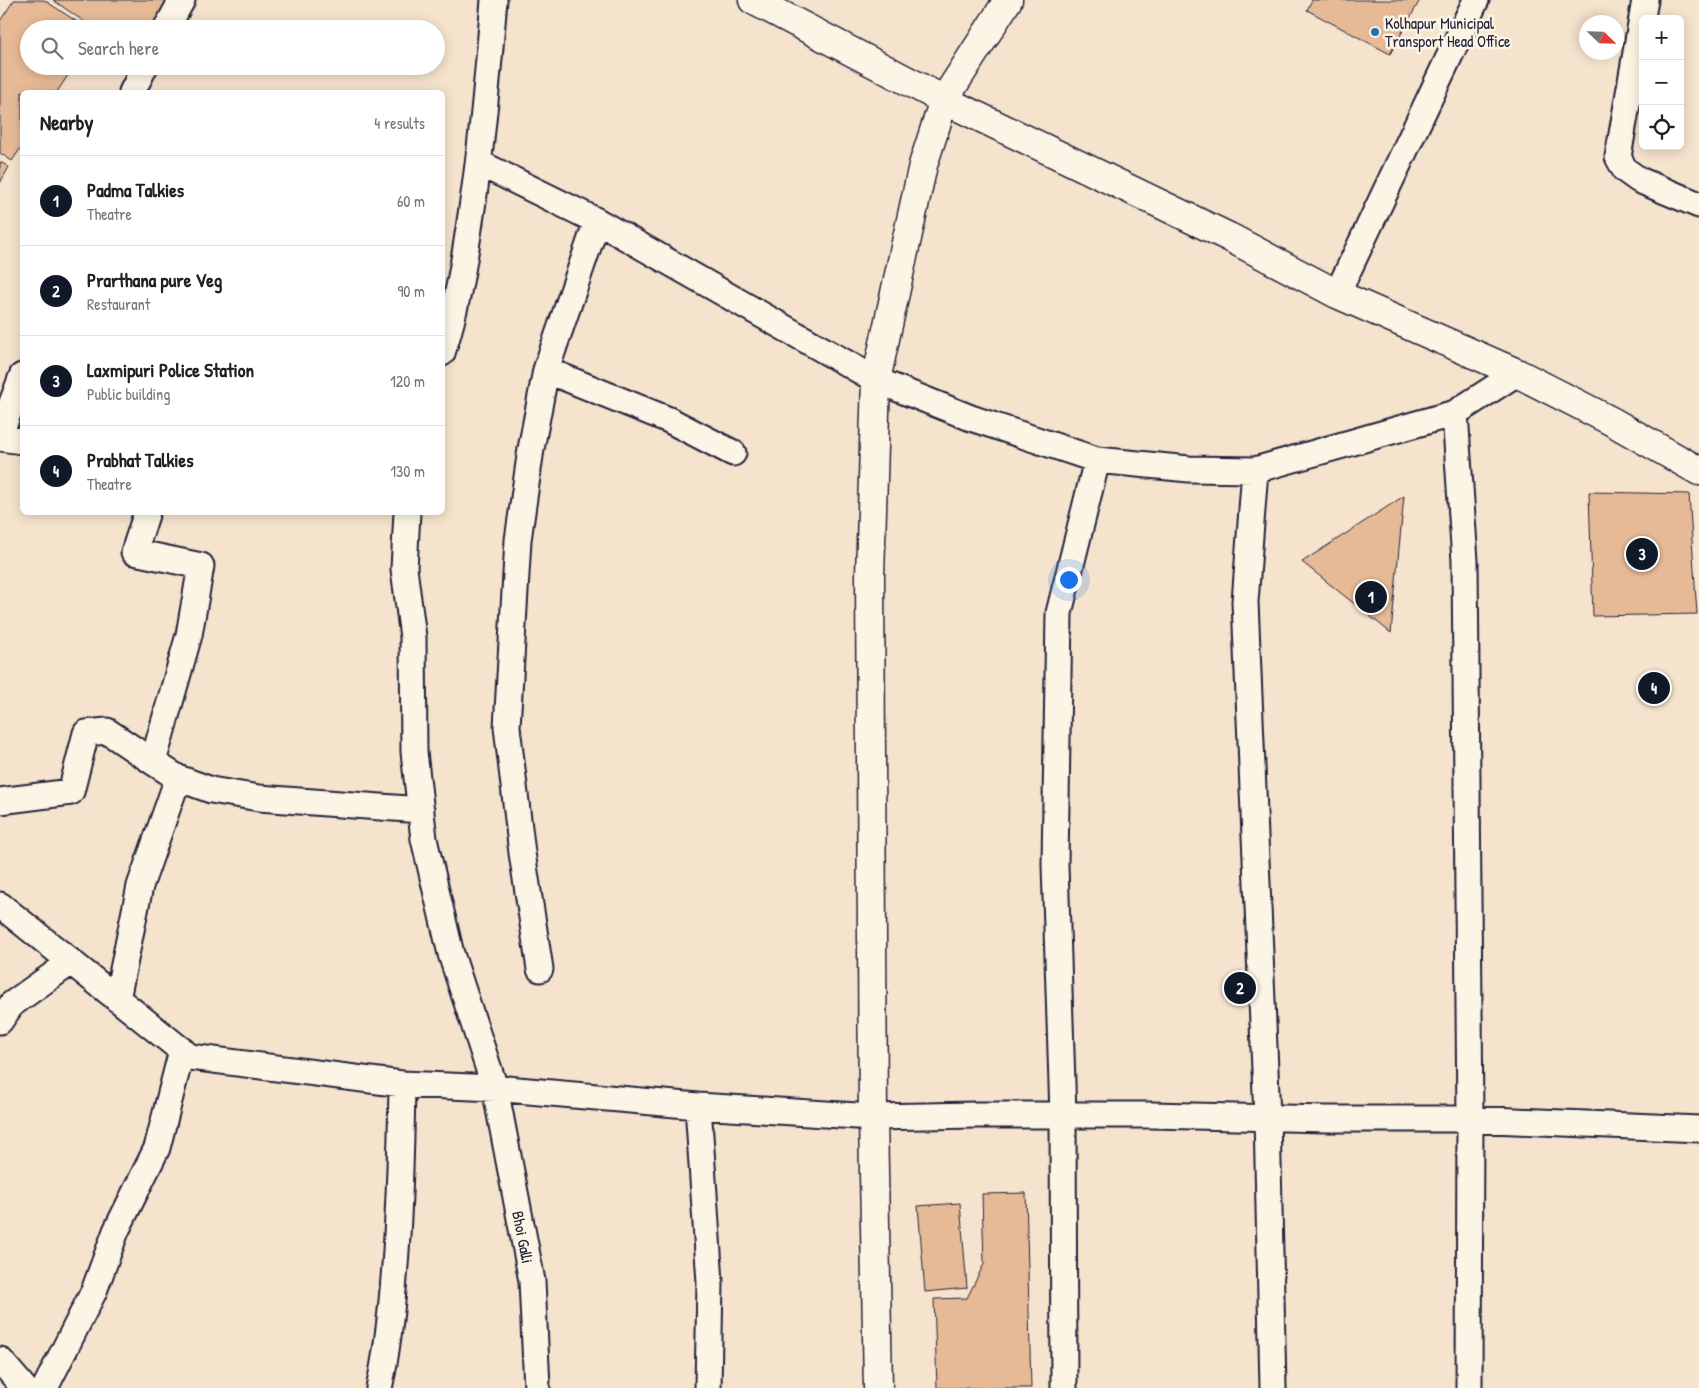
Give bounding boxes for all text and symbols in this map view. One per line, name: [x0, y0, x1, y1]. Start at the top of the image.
place label: Kolhapur Municipal Transport Head Office: [1385, 12, 1511, 52]
north arrow: [1579, 15, 1624, 60]
map controls: [1639, 15, 1684, 150]
button: +: [1639, 15, 1684, 60]
search box: [20, 20, 445, 75]
marker: Kolhapur Municipal Transport Head Office: [1369, 26, 1381, 38]
icon: search: [38, 34, 66, 62]
text: Search here: [78, 35, 159, 61]
button: −: [1639, 60, 1684, 105]
button: locate: [1639, 105, 1684, 150]
text: Nearby: [40, 108, 93, 137]
text: 4 results: [374, 112, 425, 134]
text: Padma Talkies: [87, 177, 184, 203]
text: 1: [53, 190, 59, 212]
text: 60 m: [397, 190, 425, 212]
text: Theatre: [87, 203, 132, 225]
text: Prarthana pure Veg: [87, 267, 222, 293]
text: 2: [52, 280, 60, 302]
text: 90 m: [397, 280, 425, 302]
text: Restaurant: [87, 293, 150, 315]
text: Laxmipuri Police Station: [87, 357, 254, 383]
text: 3: [52, 370, 60, 392]
text: 120 m: [390, 370, 425, 392]
text: Public building: [87, 383, 170, 405]
text: Prabhat Talkies: [87, 447, 193, 473]
text: 4: [53, 460, 59, 482]
text: 130 m: [390, 460, 425, 482]
text: Theatre: [87, 473, 132, 495]
pin: 3: [1626, 535, 1658, 573]
your location: [1056, 567, 1082, 593]
pin: 1: [1355, 578, 1387, 616]
pin: 4: [1638, 669, 1670, 707]
pin: 2: [1224, 969, 1256, 1007]
street label: Bhoi Galli: [507, 1209, 539, 1265]

